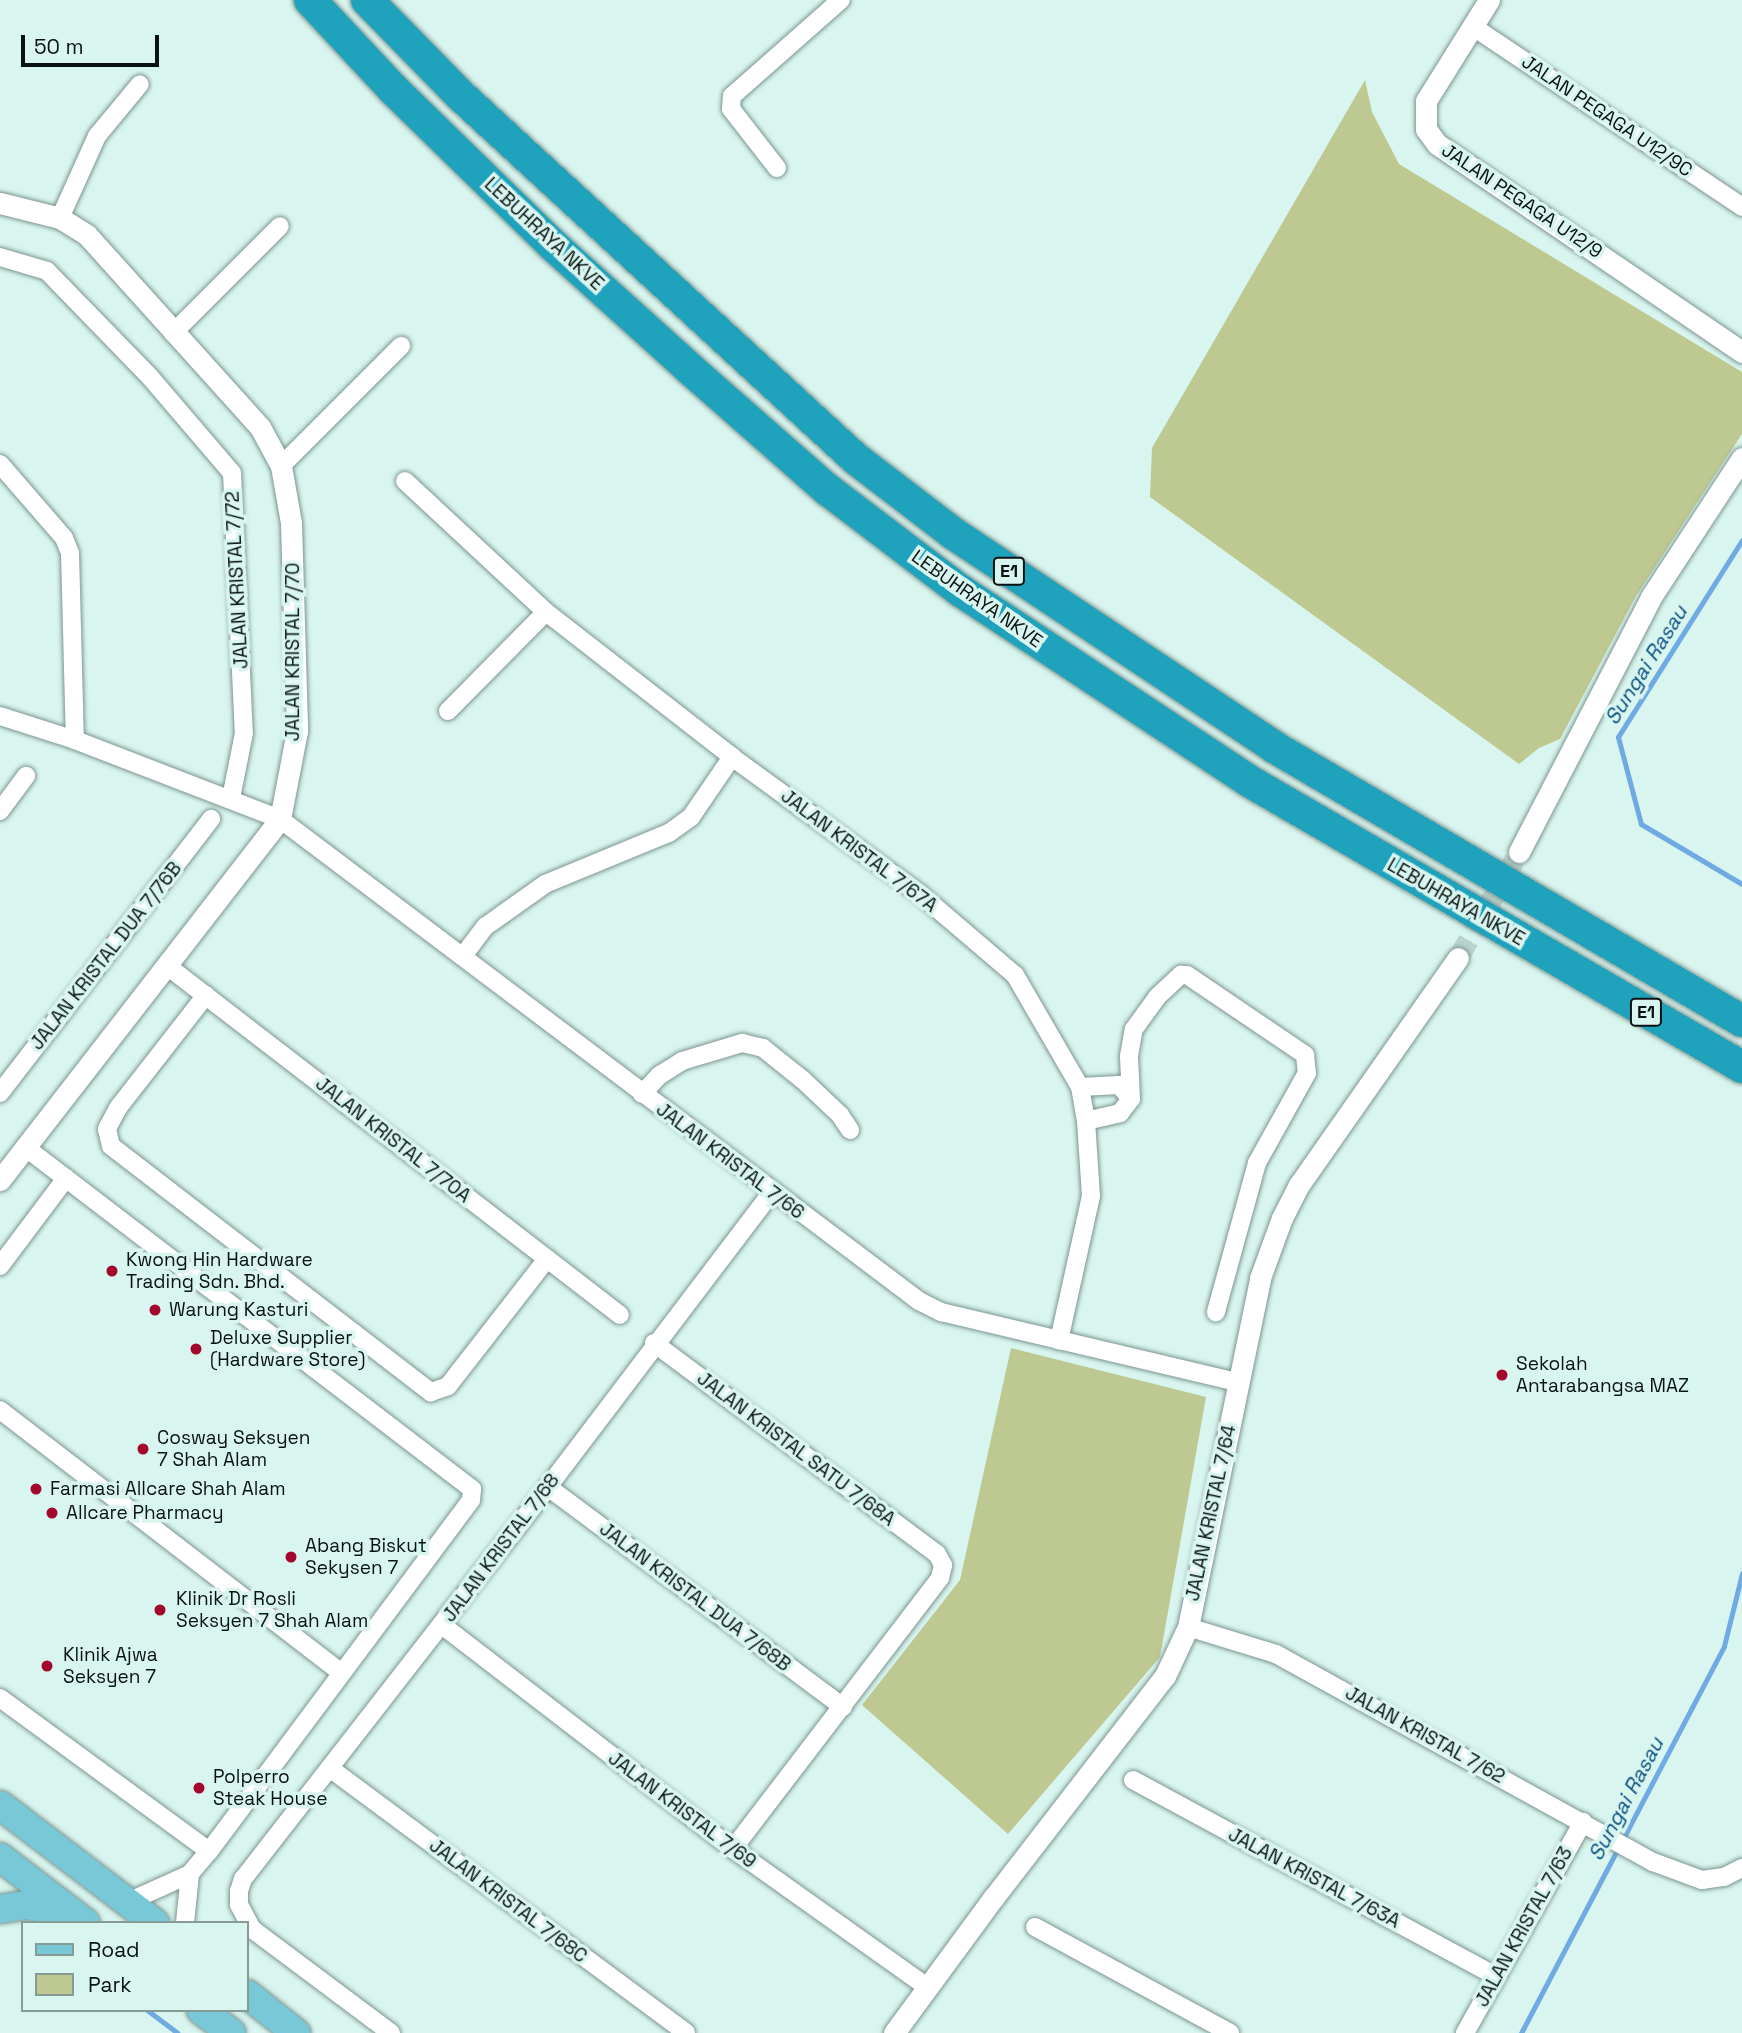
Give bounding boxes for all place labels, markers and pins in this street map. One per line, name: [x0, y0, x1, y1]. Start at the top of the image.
place label: Kwong Hin Hardware Trading Sdn. Bhd.: [126, 1249, 313, 1293]
marker: Kwong Hin Hardware Trading Sdn. Bhd.: [104, 1263, 120, 1279]
place label: Warung Kasturi: [169, 1299, 308, 1321]
marker: Warung Kasturi: [147, 1302, 163, 1318]
place label: Deluxe Supplier (Hardware Store): [210, 1327, 365, 1371]
marker: Deluxe Supplier (Hardware Store): [188, 1341, 204, 1357]
place label: Sekolah Antarabangsa MAZ: [1516, 1353, 1689, 1397]
marker: Sekolah Antarabangsa MAZ: [1494, 1367, 1510, 1383]
place label: Cosway Seksyen 7 Shah Alam: [157, 1427, 310, 1471]
marker: Cosway Seksyen 7 Shah Alam: [135, 1441, 151, 1457]
place label: Farmasi Allcare Shah Alam: [50, 1478, 286, 1500]
marker: Farmasi Allcare Shah Alam: [28, 1481, 44, 1497]
place label: Allcare Pharmacy: [66, 1502, 224, 1524]
marker: Allcare Pharmacy: [44, 1505, 60, 1521]
place label: Abang Biskut Sekysen 7: [305, 1535, 427, 1579]
marker: Abang Biskut Sekysen 7: [283, 1549, 299, 1565]
place label: Klinik Dr Rosli Seksyen 7 Shah Alam: [176, 1588, 369, 1632]
marker: Klinik Dr Rosli Seksyen 7 Shah Alam: [150, 1600, 170, 1620]
place label: Klinik Ajwa Seksyen 7: [63, 1644, 158, 1688]
marker: Klinik Ajwa Seksyen 7: [37, 1656, 57, 1676]
place label: Polperro Steak House: [213, 1766, 327, 1810]
marker: Polperro Steak House: [191, 1780, 207, 1796]

